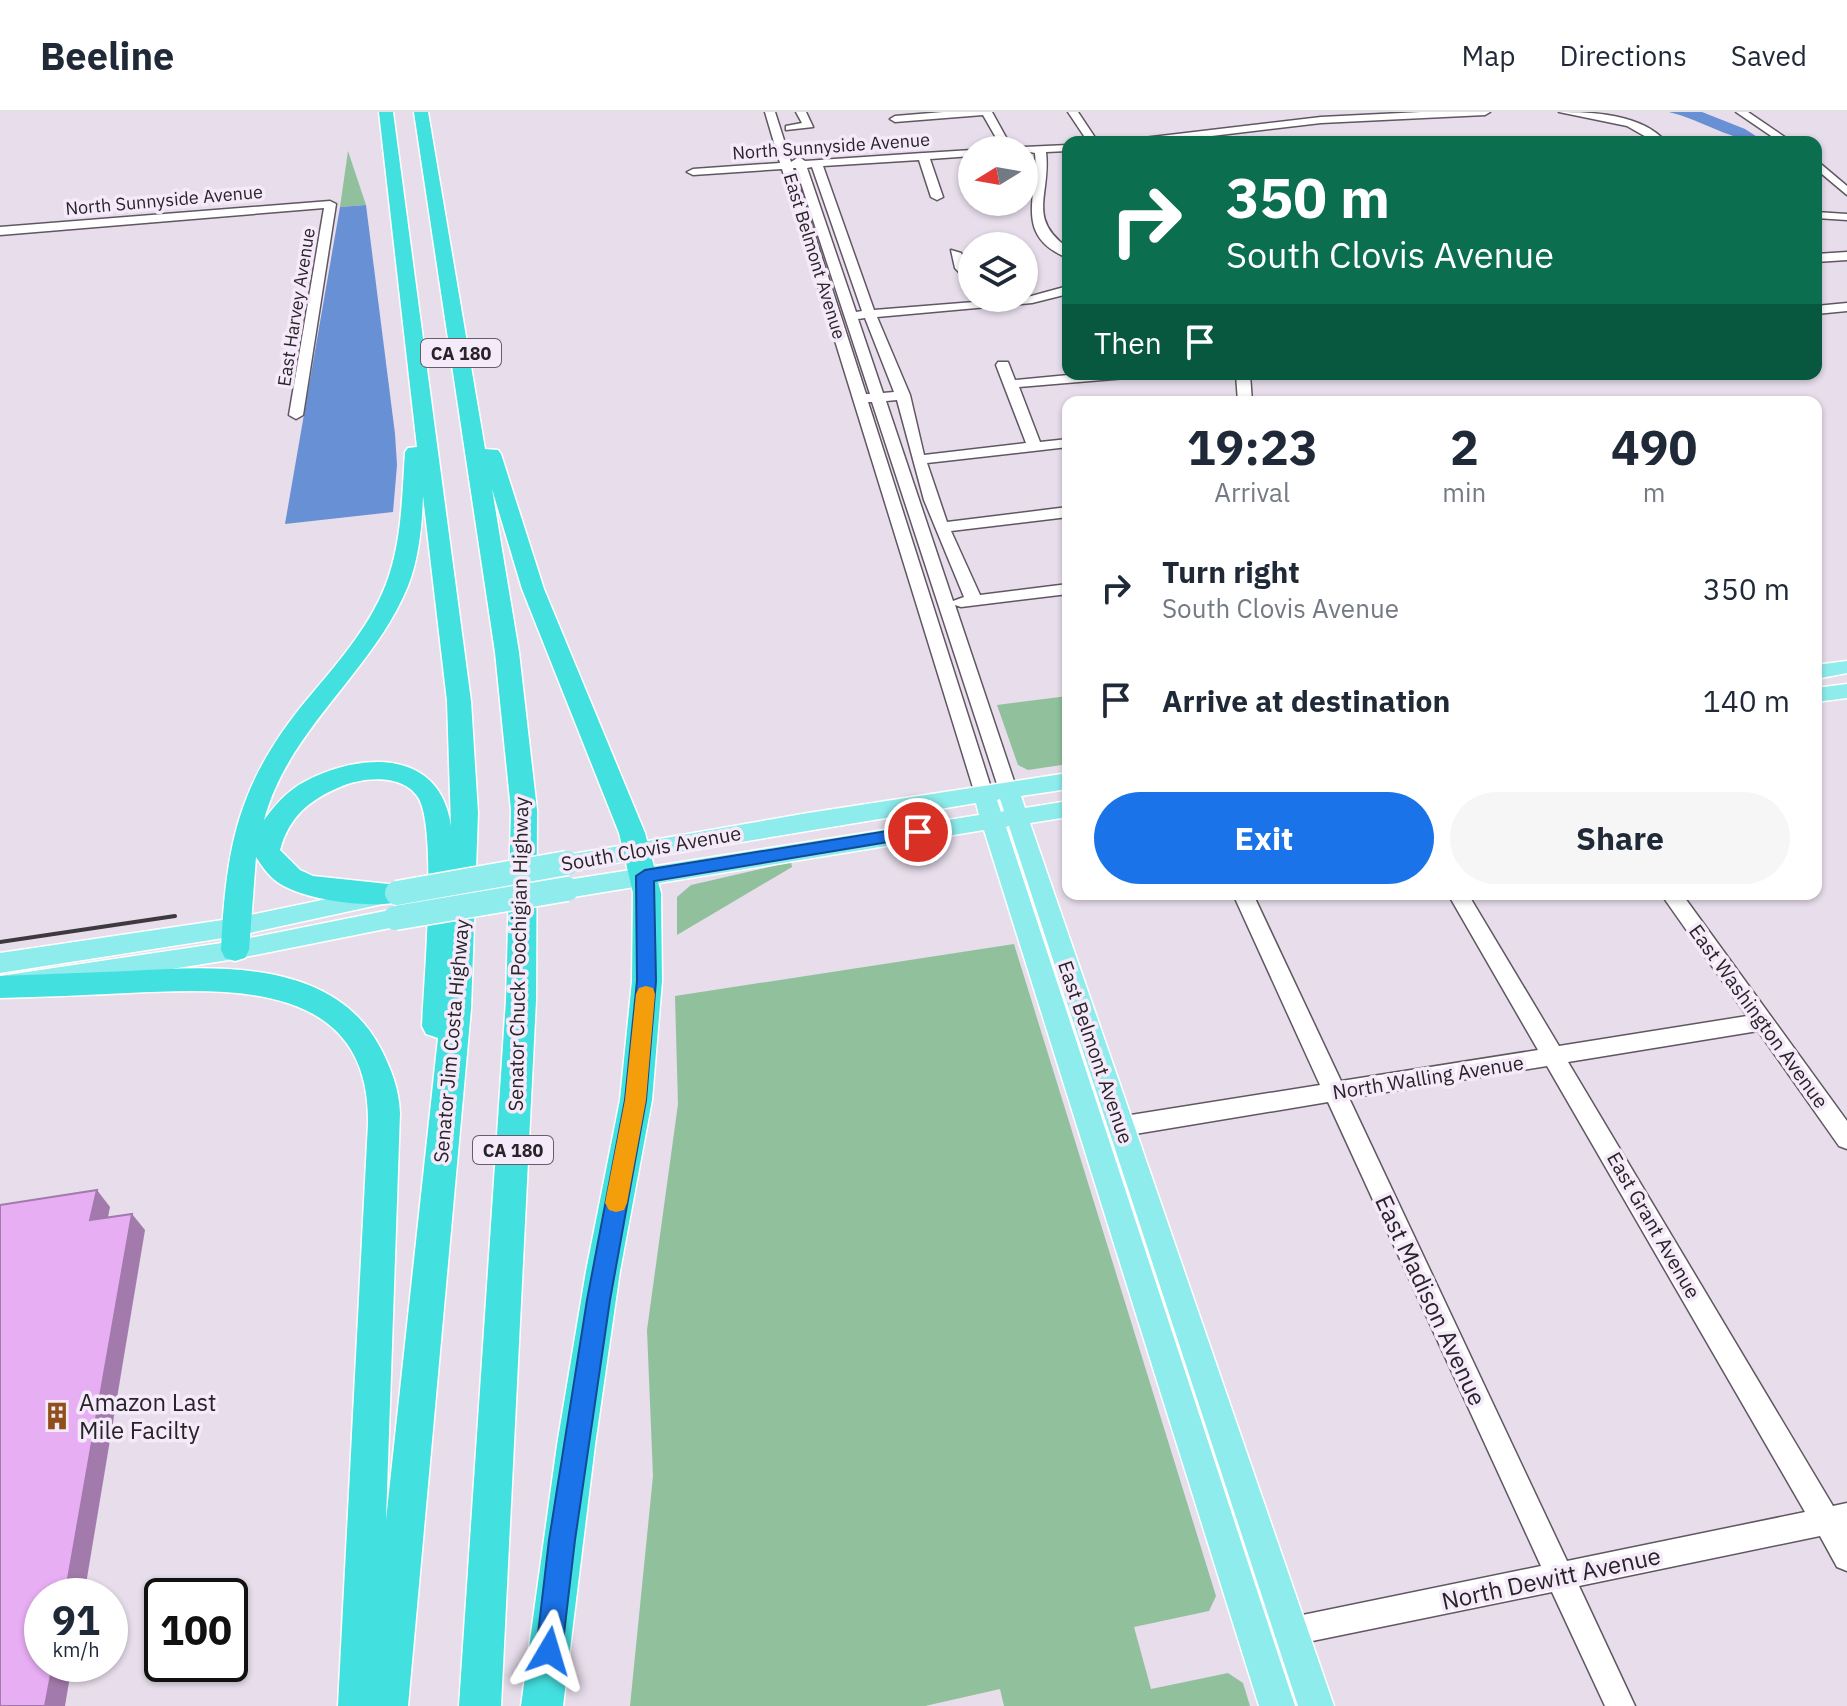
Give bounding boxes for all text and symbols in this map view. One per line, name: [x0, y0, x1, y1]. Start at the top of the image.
text: Beeline: [40, 31, 174, 80]
text: Map: [1461, 37, 1515, 74]
text: Directions: [1559, 37, 1687, 74]
text: Saved: [1731, 37, 1807, 74]
street label: North Sunnyside Avenue: [731, 128, 931, 164]
north arrow: [958, 136, 1038, 216]
map controls: [958, 136, 1038, 312]
text: 350 m: [1226, 161, 1390, 233]
icon: right: [1094, 168, 1198, 272]
street label: East Belmont Avenue: [779, 170, 851, 342]
street label: North Sunnyside Avenue: [64, 180, 264, 220]
street label: East Harvey Avenue: [272, 226, 320, 388]
text: South Clovis Avenue: [1226, 231, 1554, 278]
button: layers: [958, 232, 1038, 312]
icon: arrive: [1178, 320, 1222, 364]
text: Then: [1094, 323, 1162, 362]
road number: CA 180: [421, 339, 501, 367]
text: 19:23: [1187, 416, 1318, 478]
text: 2: [1450, 416, 1479, 478]
text: 490: [1611, 416, 1697, 478]
text: Arrival: [1214, 475, 1290, 509]
text: min: [1442, 475, 1486, 509]
text: m: [1643, 475, 1665, 509]
text: Turn right: [1162, 552, 1300, 591]
icon: right: [1094, 566, 1138, 610]
text: 350 m: [1703, 569, 1790, 608]
text: South Clovis Avenue: [1162, 591, 1399, 625]
icon: arrive: [1094, 678, 1138, 722]
text: Arrive at destination: [1162, 681, 1450, 720]
text: 140 m: [1703, 681, 1790, 720]
button: Exit: [1094, 792, 1434, 884]
button: Share: [1450, 792, 1790, 884]
street label: Senator Chuck Poochigian Highway: [502, 796, 534, 1112]
pin: [884, 798, 952, 866]
icon: arrive: [896, 810, 940, 854]
street label: South Clovis Avenue: [559, 819, 743, 877]
street label: Senator Jim Costa Highway: [427, 918, 475, 1164]
street label: East Washington Avenue: [1683, 919, 1835, 1113]
street label: East Belmont Avenue: [1052, 957, 1140, 1147]
street label: North Walling Avenue: [1330, 1049, 1526, 1105]
road number: CA 180: [473, 1136, 553, 1164]
street label: East Grant Avenue: [1601, 1147, 1707, 1303]
street label: East Madison Avenue: [1368, 1189, 1494, 1411]
place label: Amazon Last Mile Facilty: [79, 1386, 217, 1446]
building icon: Amazon Last Mile Facilty: [42, 1401, 72, 1431]
street label: North Dewitt Avenue: [1439, 1539, 1663, 1617]
speed limit sign: 100: [144, 1578, 248, 1682]
text: 91: [52, 1594, 100, 1646]
position arrow: [507, 1609, 591, 1693]
text: km/h: [52, 1636, 100, 1663]

